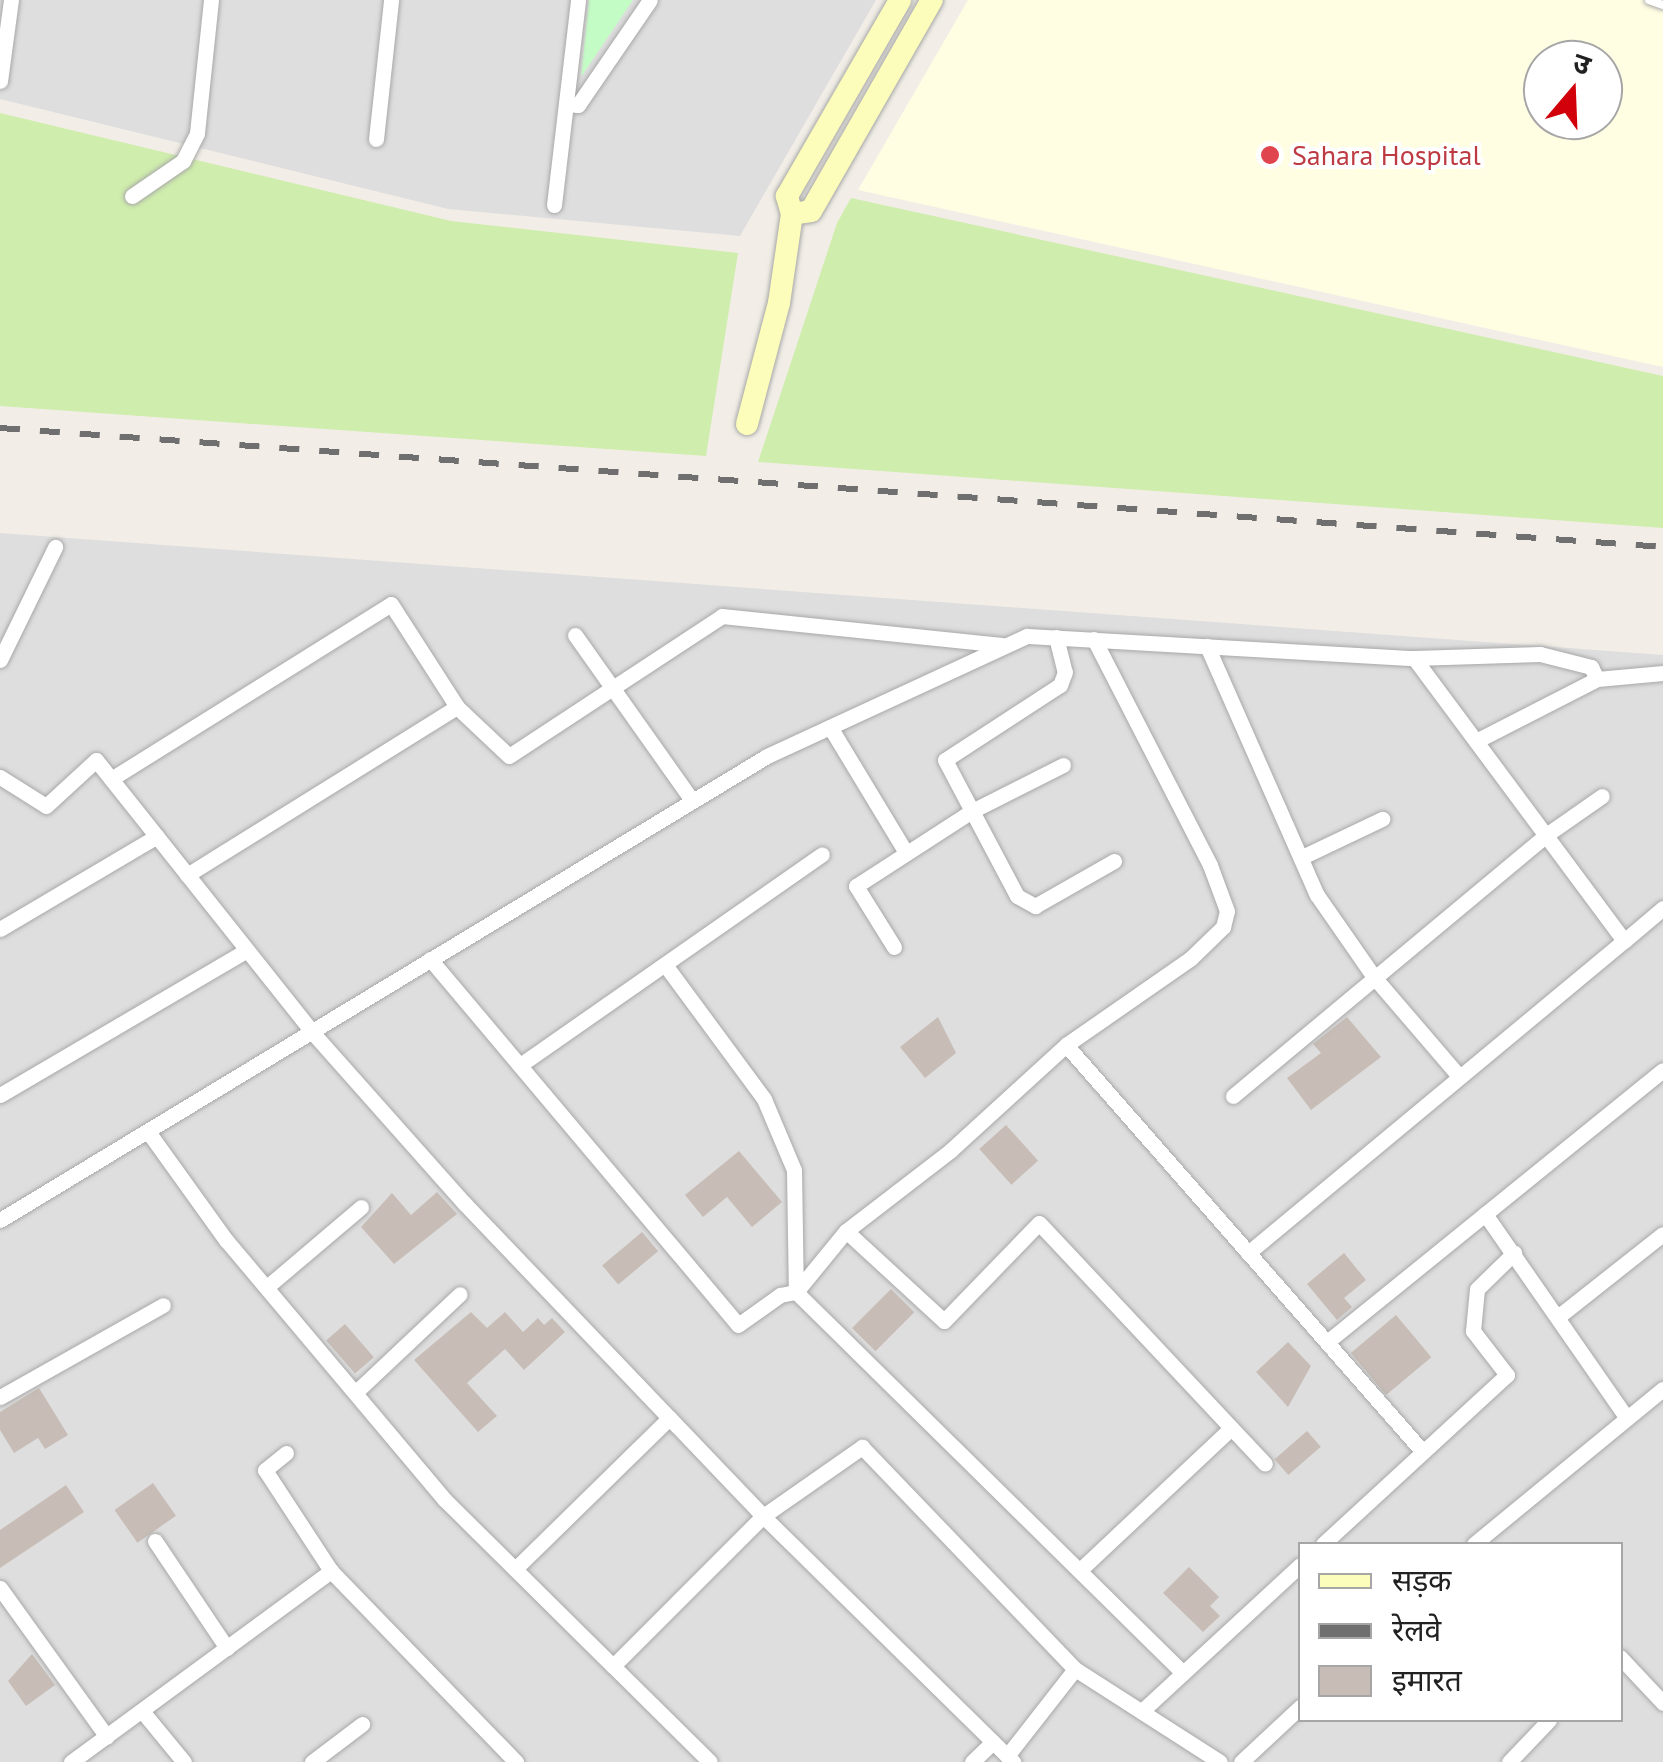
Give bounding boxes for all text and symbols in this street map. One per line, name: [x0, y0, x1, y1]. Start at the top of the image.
north arrow: [1523, 40, 1623, 140]
text: उ: [1568, 43, 1596, 83]
place label: Sahara Hospital: [1292, 138, 1481, 172]
marker: Sahara Hospital: [1257, 142, 1283, 168]
legend: [1298, 1542, 1623, 1722]
text: सड़क: [1392, 1560, 1451, 1599]
text: रेलवे: [1392, 1610, 1441, 1649]
text: इमारत: [1392, 1660, 1462, 1699]

